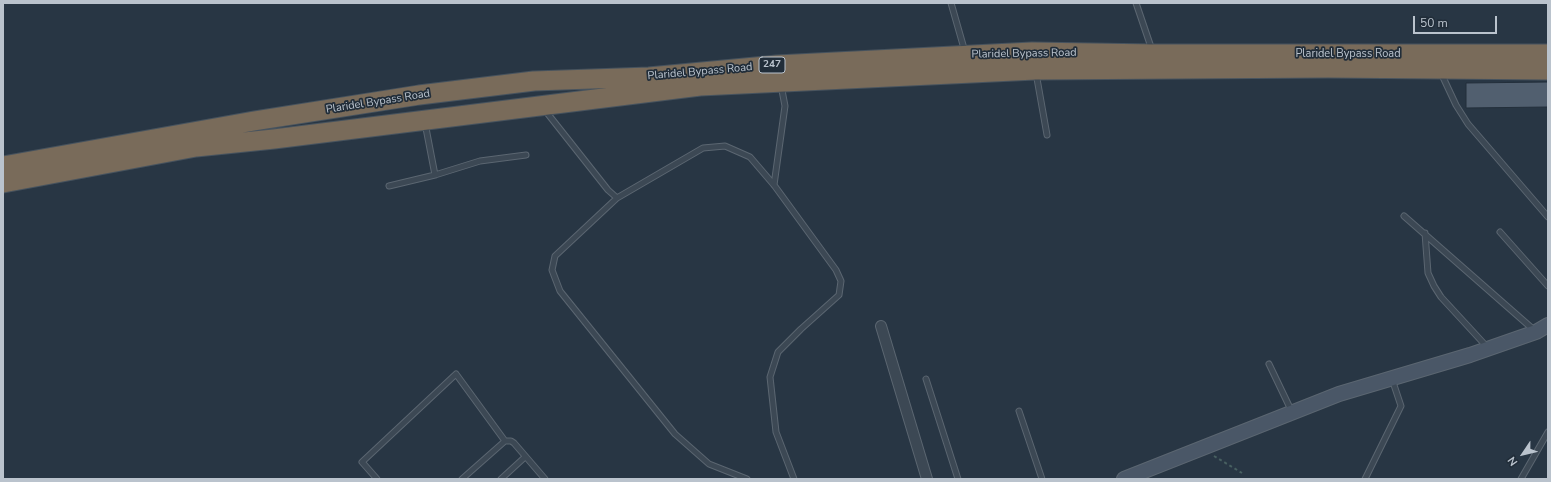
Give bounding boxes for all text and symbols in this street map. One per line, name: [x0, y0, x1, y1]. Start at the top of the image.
scale bar: [1415, 8, 1499, 34]
text: 50 m: [1420, 15, 1448, 31]
street label: Plaridel Bypass Road: [971, 46, 1077, 62]
street label: Plaridel Bypass Road: [1295, 47, 1401, 61]
road number: 247: [759, 57, 785, 73]
street label: Plaridel Bypass Road: [647, 61, 753, 83]
street label: Plaridel Bypass Road: [325, 87, 431, 117]
north arrow: [1503, 434, 1543, 474]
text: N: [1504, 454, 1521, 469]

